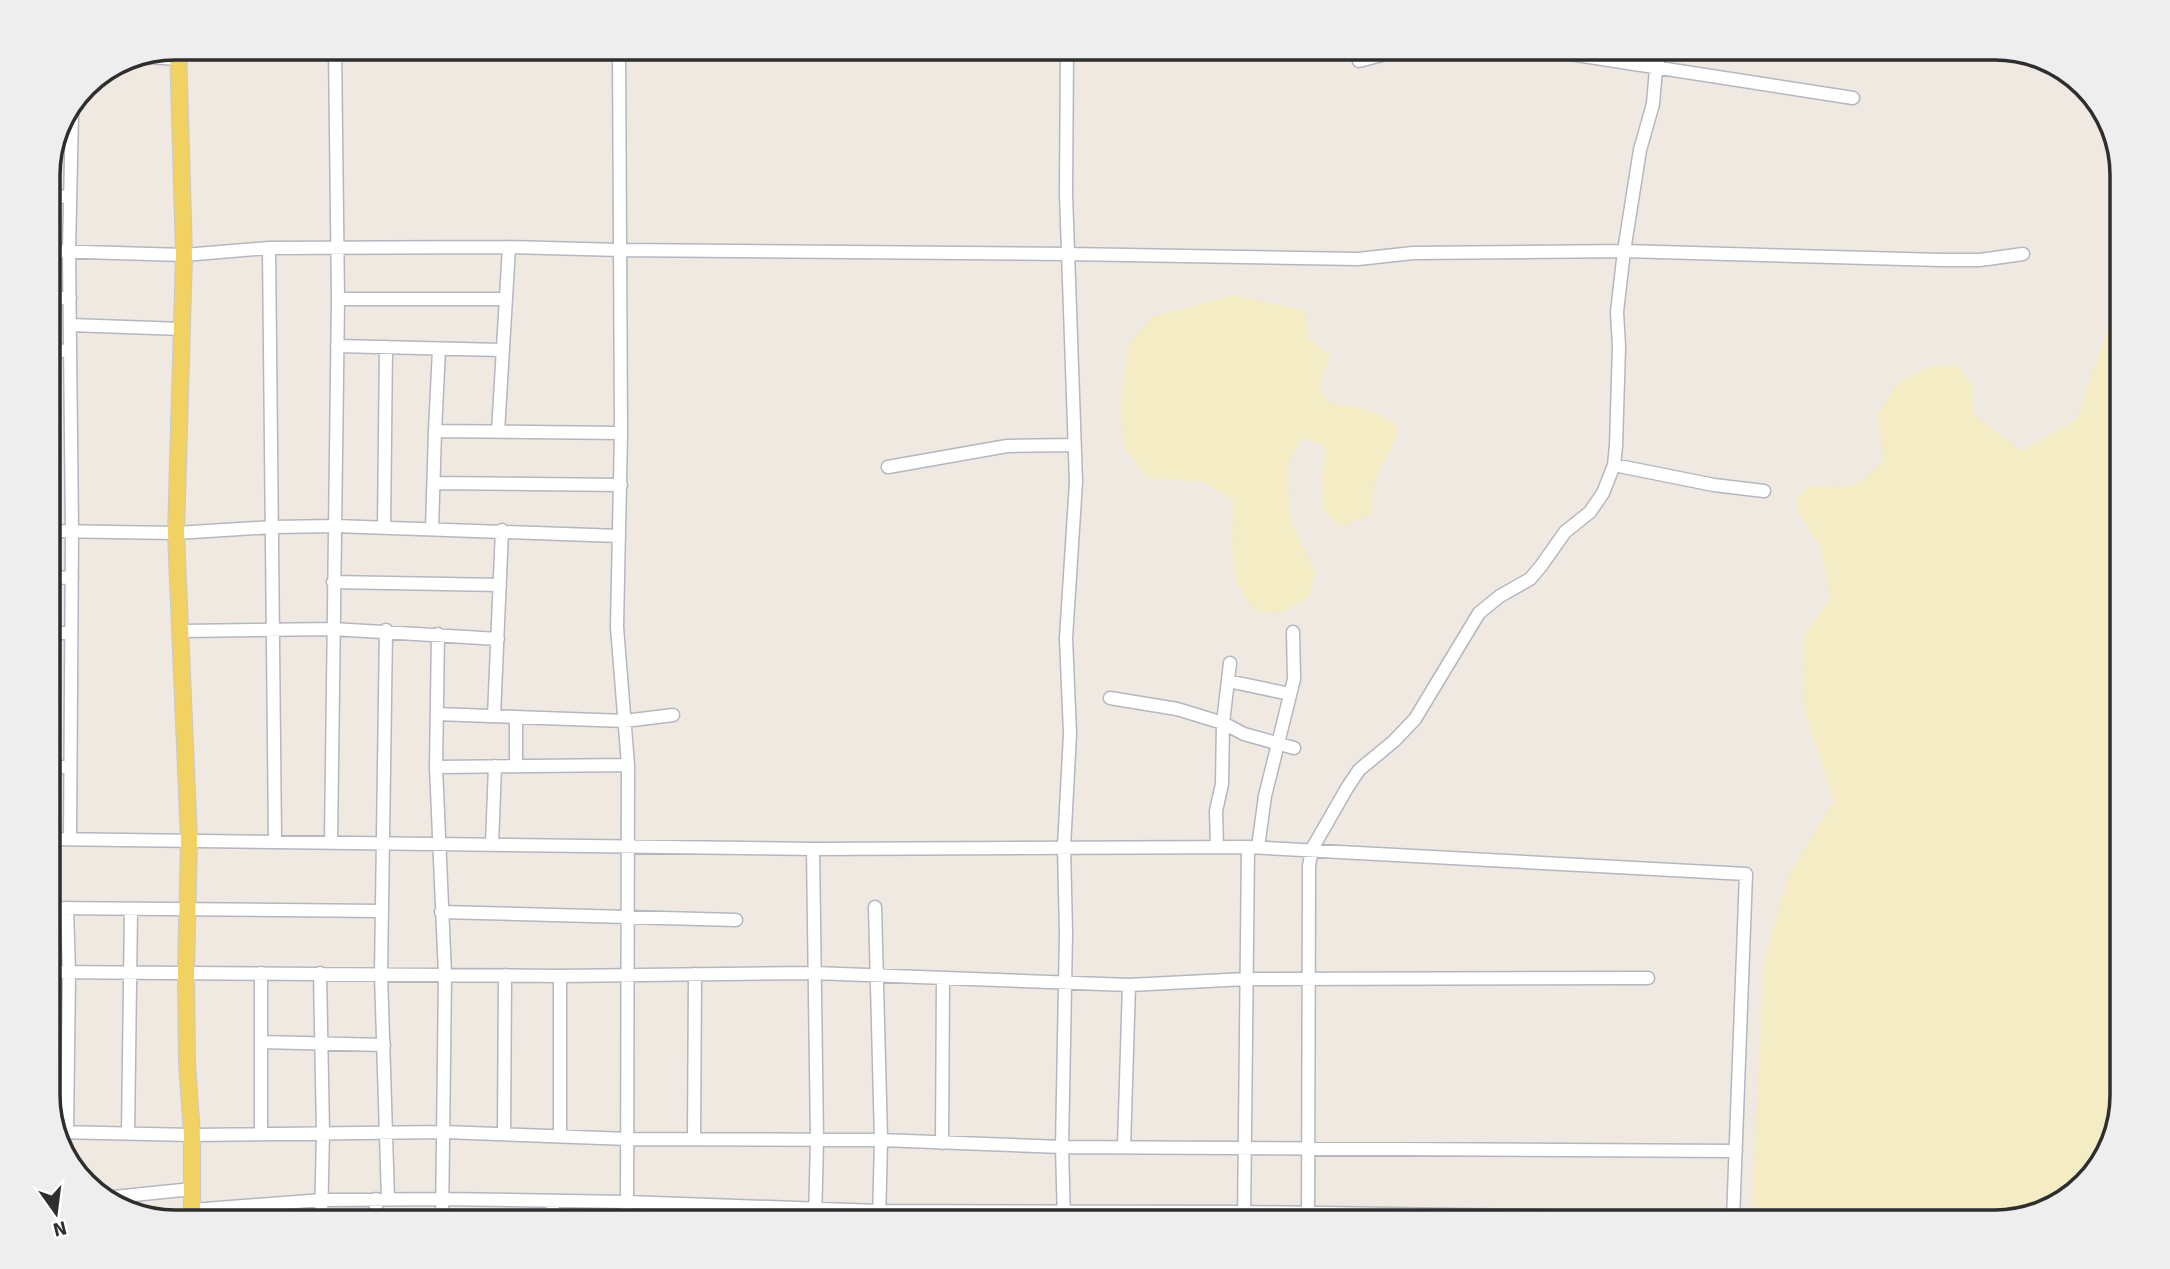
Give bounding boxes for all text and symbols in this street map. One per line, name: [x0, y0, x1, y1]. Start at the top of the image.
north arrow: [21, 1178, 91, 1248]
text: N: [51, 1215, 69, 1242]

